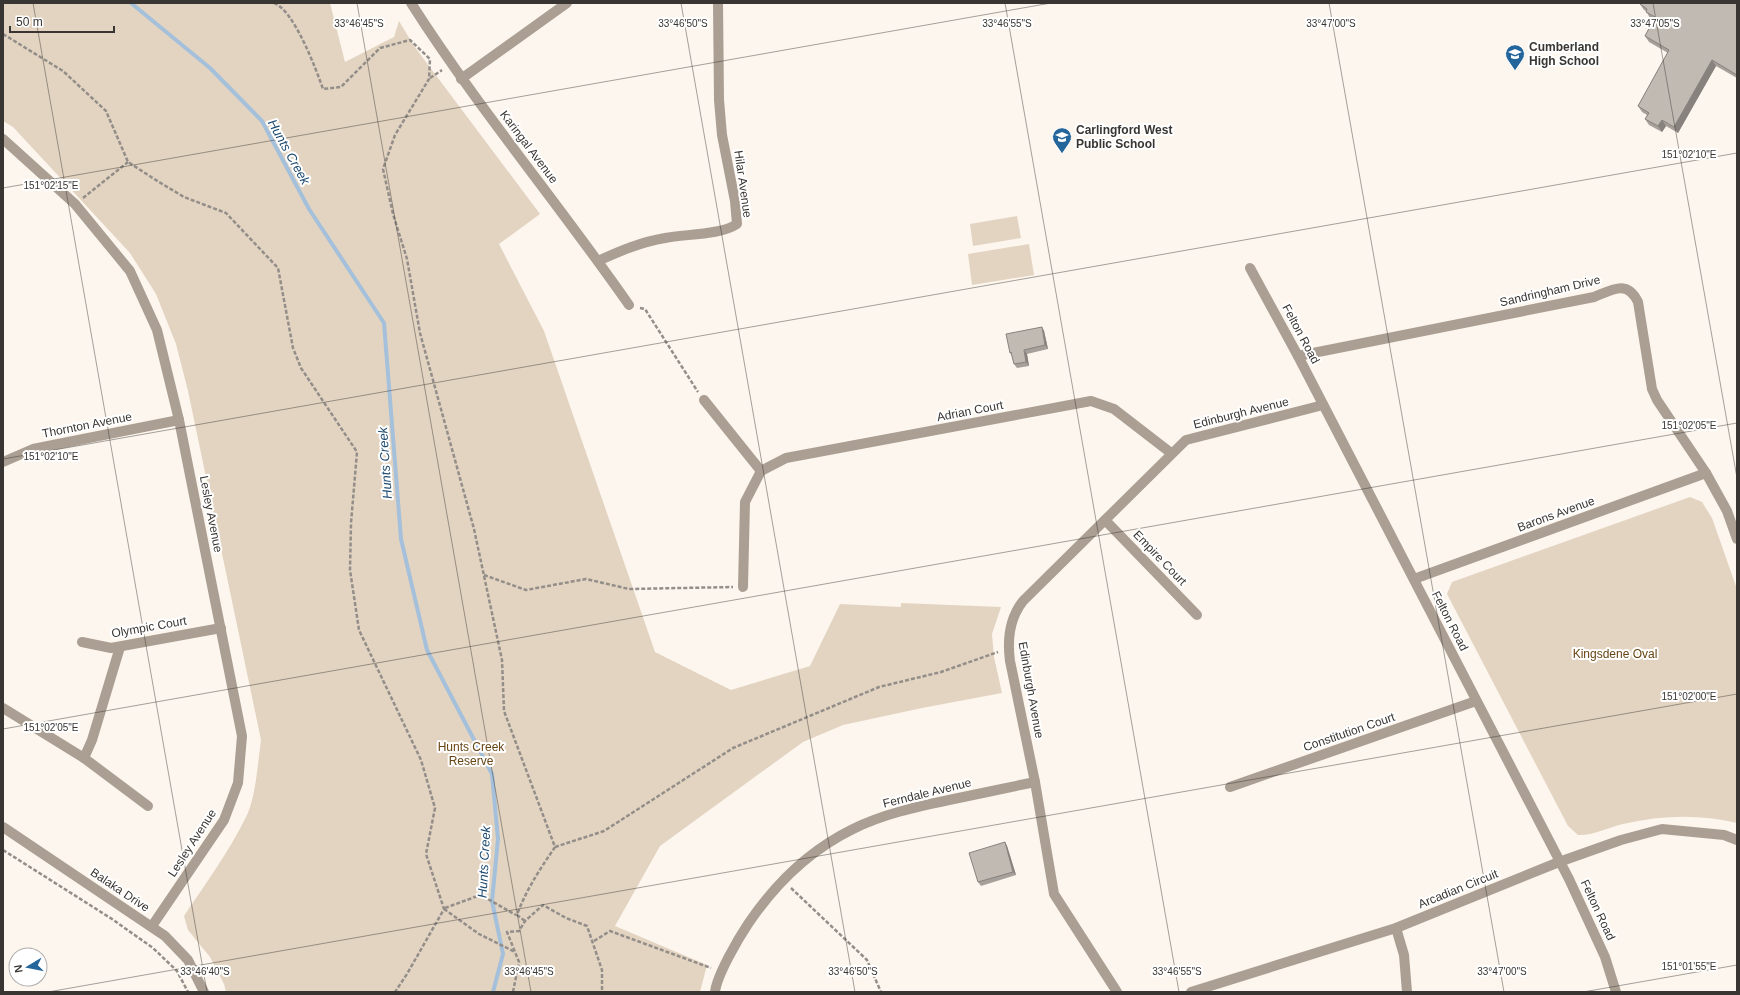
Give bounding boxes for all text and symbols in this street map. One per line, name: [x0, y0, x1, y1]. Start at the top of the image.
scale bar: [10, 8, 114, 34]
text: 50 m: [16, 15, 43, 29]
text: 33°46'45"S: [334, 18, 384, 29]
text: 33°46'50"S: [658, 18, 708, 29]
text: 33°46'55"S: [982, 18, 1032, 29]
text: 33°47'00"S: [1306, 18, 1356, 29]
text: 33°47'05"S: [1630, 18, 1680, 29]
place label: Cumberland High School: [1529, 40, 1599, 68]
school or university icon: Cumberland High School: [1504, 43, 1526, 71]
street label: Karingal Avenue: [497, 108, 561, 186]
water label: Hunts Creek: [265, 117, 314, 189]
place label: Carlingford West Public School: [1076, 123, 1172, 151]
school or university icon: Carlingford West Public School: [1051, 126, 1073, 154]
street label: Hilar Avenue: [731, 149, 755, 219]
text: 151°02'10"E: [1661, 149, 1717, 160]
text: 151°02'15"E: [23, 180, 79, 191]
street label: Sandringham Drive: [1498, 273, 1602, 309]
street label: Felton Road: [1279, 302, 1323, 366]
street label: Edinburgh Avenue: [1192, 394, 1290, 432]
street label: Adrian Court: [936, 398, 1005, 424]
street label: Thornton Avenue: [41, 409, 133, 441]
text: 151°02'05"E: [1661, 420, 1717, 431]
water label: Hunts Creek: [375, 425, 395, 500]
text: 151°02'10"E: [23, 451, 79, 462]
street label: Lesley Avenue: [197, 474, 225, 554]
street label: Barons Avenue: [1515, 493, 1597, 534]
street label: Empire Court: [1130, 528, 1190, 589]
street label: Felton Road: [1429, 589, 1471, 653]
street label: Olympic Court: [110, 613, 188, 640]
street label: Edinburgh Avenue: [1016, 641, 1046, 740]
park label: Kingsdene Oval: [1573, 647, 1657, 661]
text: 151°02'00"E: [1661, 691, 1717, 702]
street label: Constitution Court: [1301, 710, 1397, 754]
text: 151°02'05"E: [23, 722, 79, 733]
park label: Hunts Creek Reserve: [438, 740, 505, 768]
street label: Ferndale Avenue: [881, 775, 973, 811]
street label: Lesley Avenue: [165, 806, 219, 879]
water label: Hunts Creek: [475, 824, 493, 898]
street label: Balaka Drive: [88, 865, 152, 915]
street label: Arcadian Circuit: [1416, 866, 1501, 911]
street label: Felton Road: [1578, 877, 1618, 943]
north arrow: [8, 947, 48, 987]
text: 151°01'55"E: [1661, 961, 1717, 972]
text: N: [12, 964, 25, 974]
text: 33°46'40"S: [180, 966, 230, 977]
text: 33°46'45"S: [504, 966, 554, 977]
text: 33°46'50"S: [828, 966, 878, 977]
text: 33°46'55"S: [1152, 966, 1202, 977]
text: 33°47'00"S: [1477, 966, 1527, 977]

